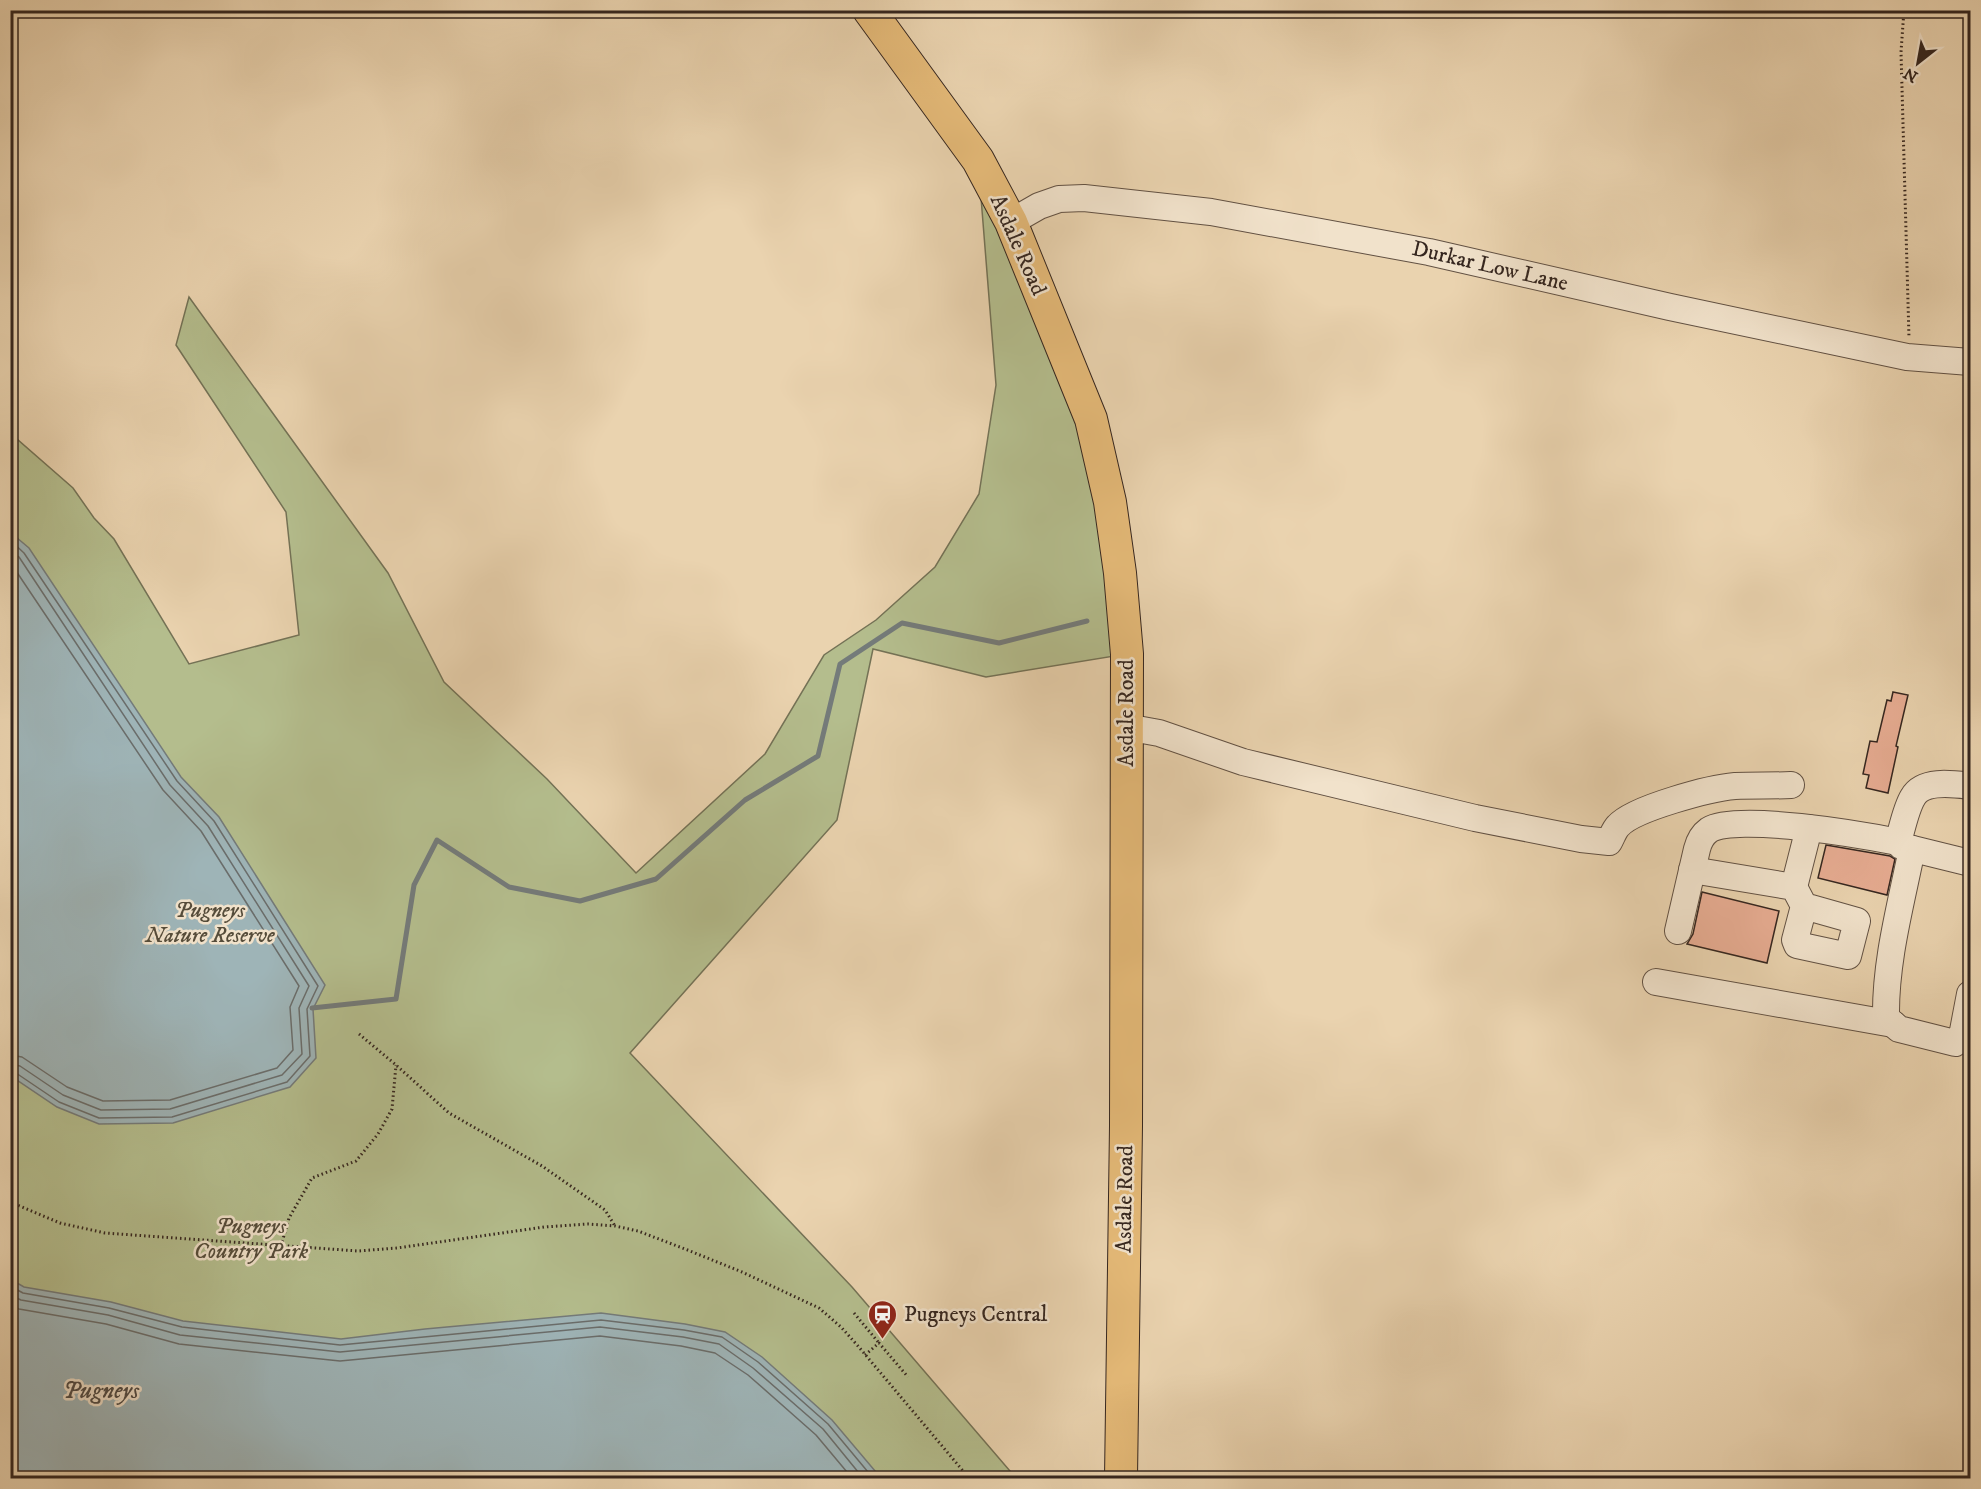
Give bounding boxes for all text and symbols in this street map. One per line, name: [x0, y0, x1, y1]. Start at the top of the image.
north arrow: [1888, 33, 1948, 93]
text: N: [1900, 63, 1922, 87]
street label: Asdale Road: [984, 190, 1052, 300]
street label: Durkar Low Lane: [1409, 235, 1571, 297]
street label: Asdale Road: [1113, 659, 1140, 767]
park label: Pugneys Nature Reserve: [143, 897, 275, 949]
street label: Asdale Road: [1111, 1145, 1139, 1253]
park label: Pugneys Country Park: [194, 1213, 309, 1265]
station icon: Pugneys Central: [867, 1298, 899, 1340]
place label: Pugneys Central: [904, 1301, 1048, 1328]
water label: Pugneys: [63, 1376, 140, 1406]

